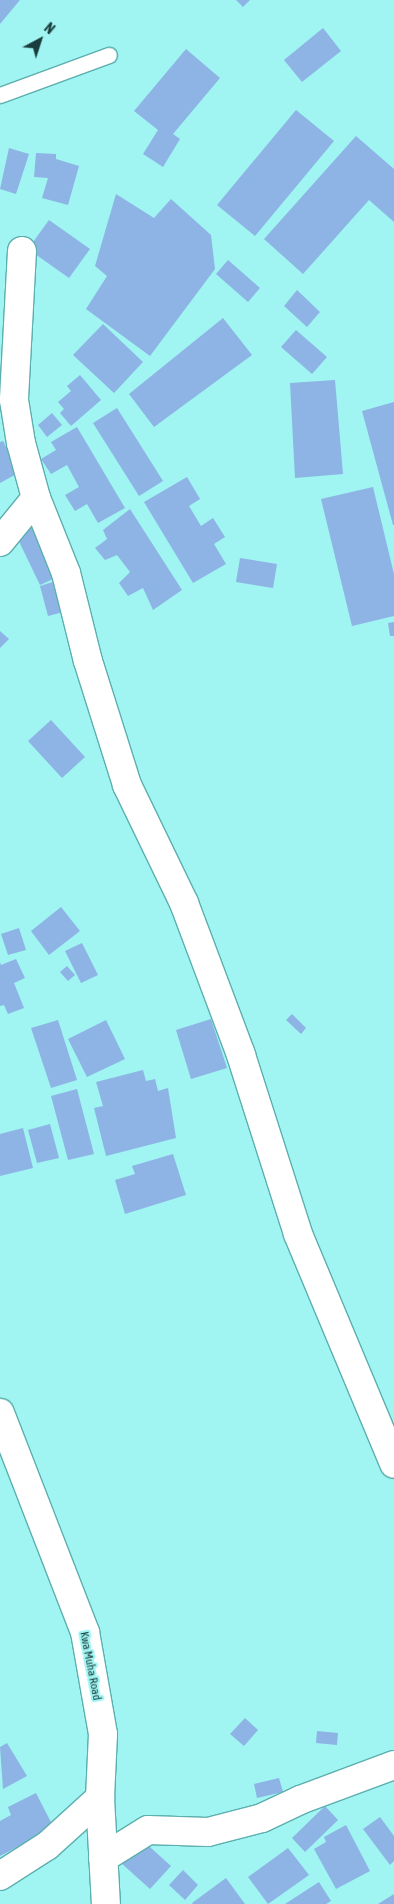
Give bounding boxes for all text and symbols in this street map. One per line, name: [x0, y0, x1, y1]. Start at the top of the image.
north arrow: [15, 15, 65, 65]
text: N: [41, 20, 58, 37]
street label: Kwa Muha Road: [76, 1630, 104, 1702]

